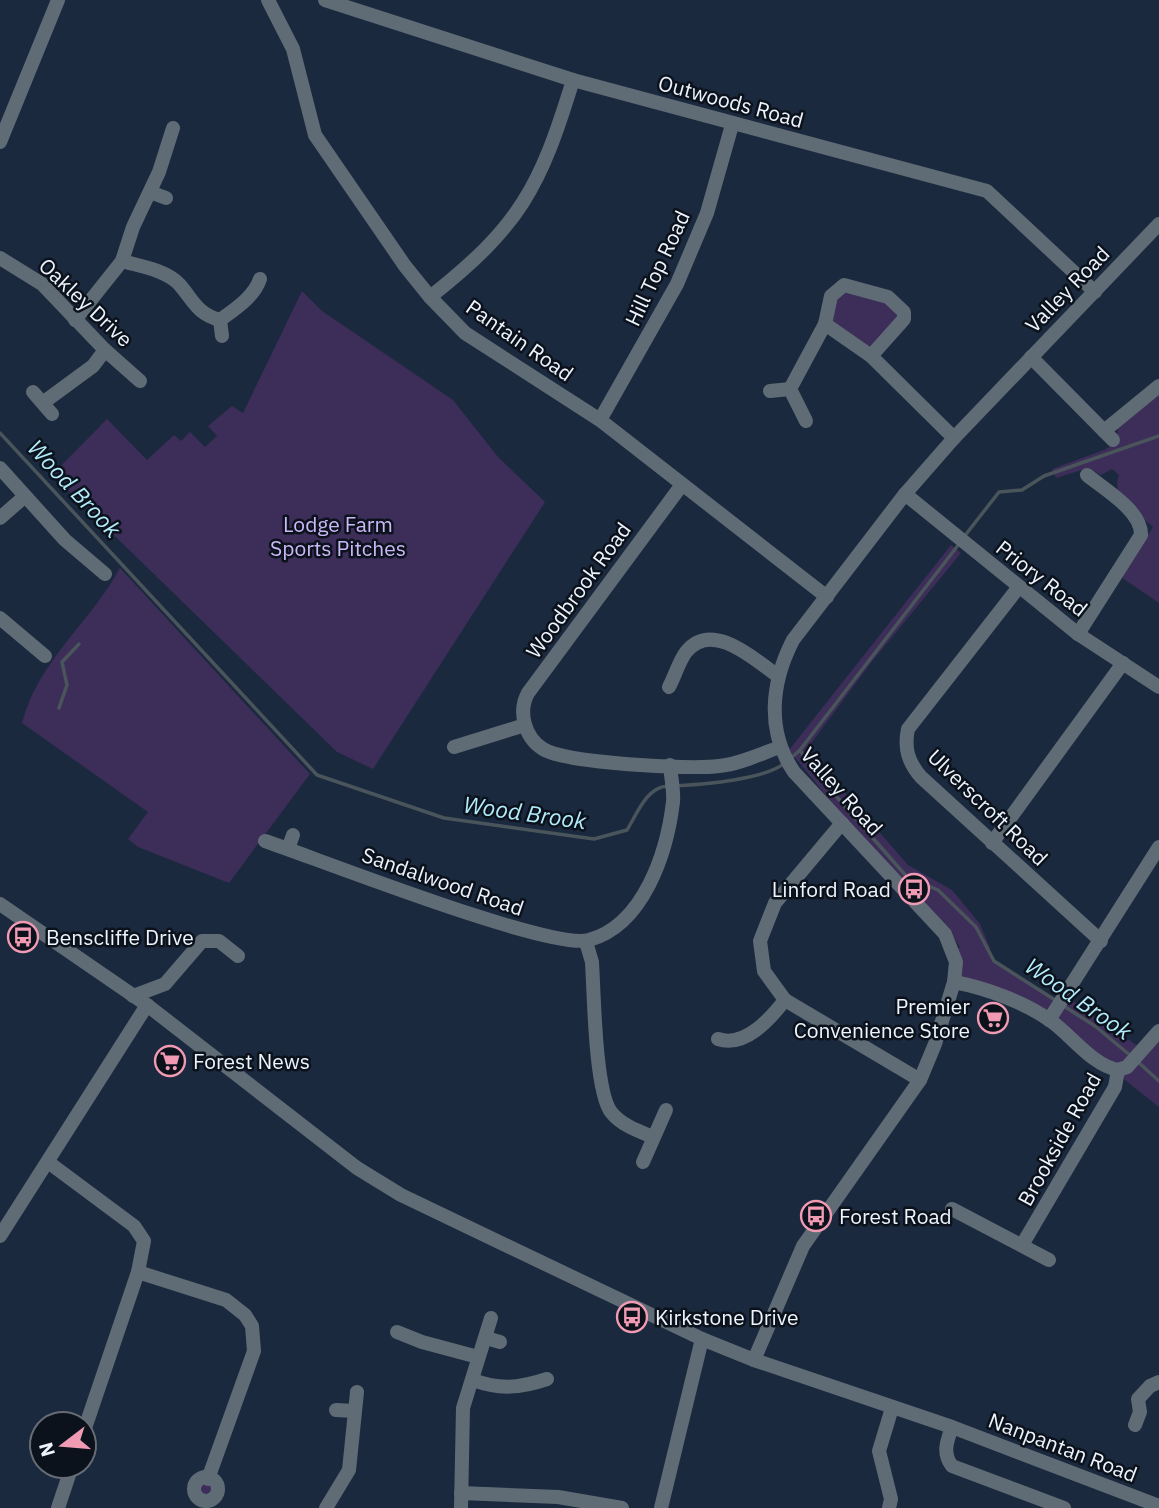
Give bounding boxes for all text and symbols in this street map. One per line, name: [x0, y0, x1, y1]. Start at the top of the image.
street label: Outwoods Road: [655, 68, 807, 134]
street label: Hill Top Road: [618, 206, 696, 330]
street label: Valley Road: [1019, 240, 1115, 338]
street label: Oakley Drive: [33, 251, 139, 353]
street label: Pantain Road: [461, 293, 579, 387]
water label: Wood Brook: [22, 433, 129, 544]
park label: Lodge Farm Sports Pitches: [270, 510, 406, 562]
street label: Woodbrook Road: [519, 516, 637, 664]
street label: Priory Road: [990, 533, 1094, 623]
street label: Valley Road: [795, 741, 889, 841]
street label: Ulverscroft Road: [922, 743, 1054, 871]
water label: Wood Brook: [462, 789, 589, 836]
street label: Sandalwood Road: [358, 840, 528, 922]
bus stop icon: Linford Road: [897, 872, 931, 906]
place label: Linford Road: [772, 875, 891, 903]
bus stop icon: Benscliffe Drive: [6, 920, 40, 954]
place label: Benscliffe Drive: [46, 923, 194, 951]
water label: Wood Brook: [1020, 950, 1139, 1046]
place label: Premier Convenience Store: [794, 992, 970, 1044]
supermarket icon: Premier Convenience Store: [976, 1001, 1010, 1035]
supermarket icon: Forest News: [153, 1044, 187, 1078]
place label: Forest News: [193, 1047, 310, 1075]
street label: Brookside Road: [1011, 1067, 1107, 1211]
bus stop icon: Forest Road: [799, 1199, 833, 1233]
place label: Forest Road: [839, 1202, 952, 1230]
bus stop icon: Kirkstone Drive: [615, 1300, 649, 1334]
place label: Kirkstone Drive: [655, 1303, 798, 1331]
street label: Nanpantan Road: [985, 1406, 1141, 1488]
north arrow: [28, 1410, 98, 1480]
text: N: [33, 1440, 60, 1460]

